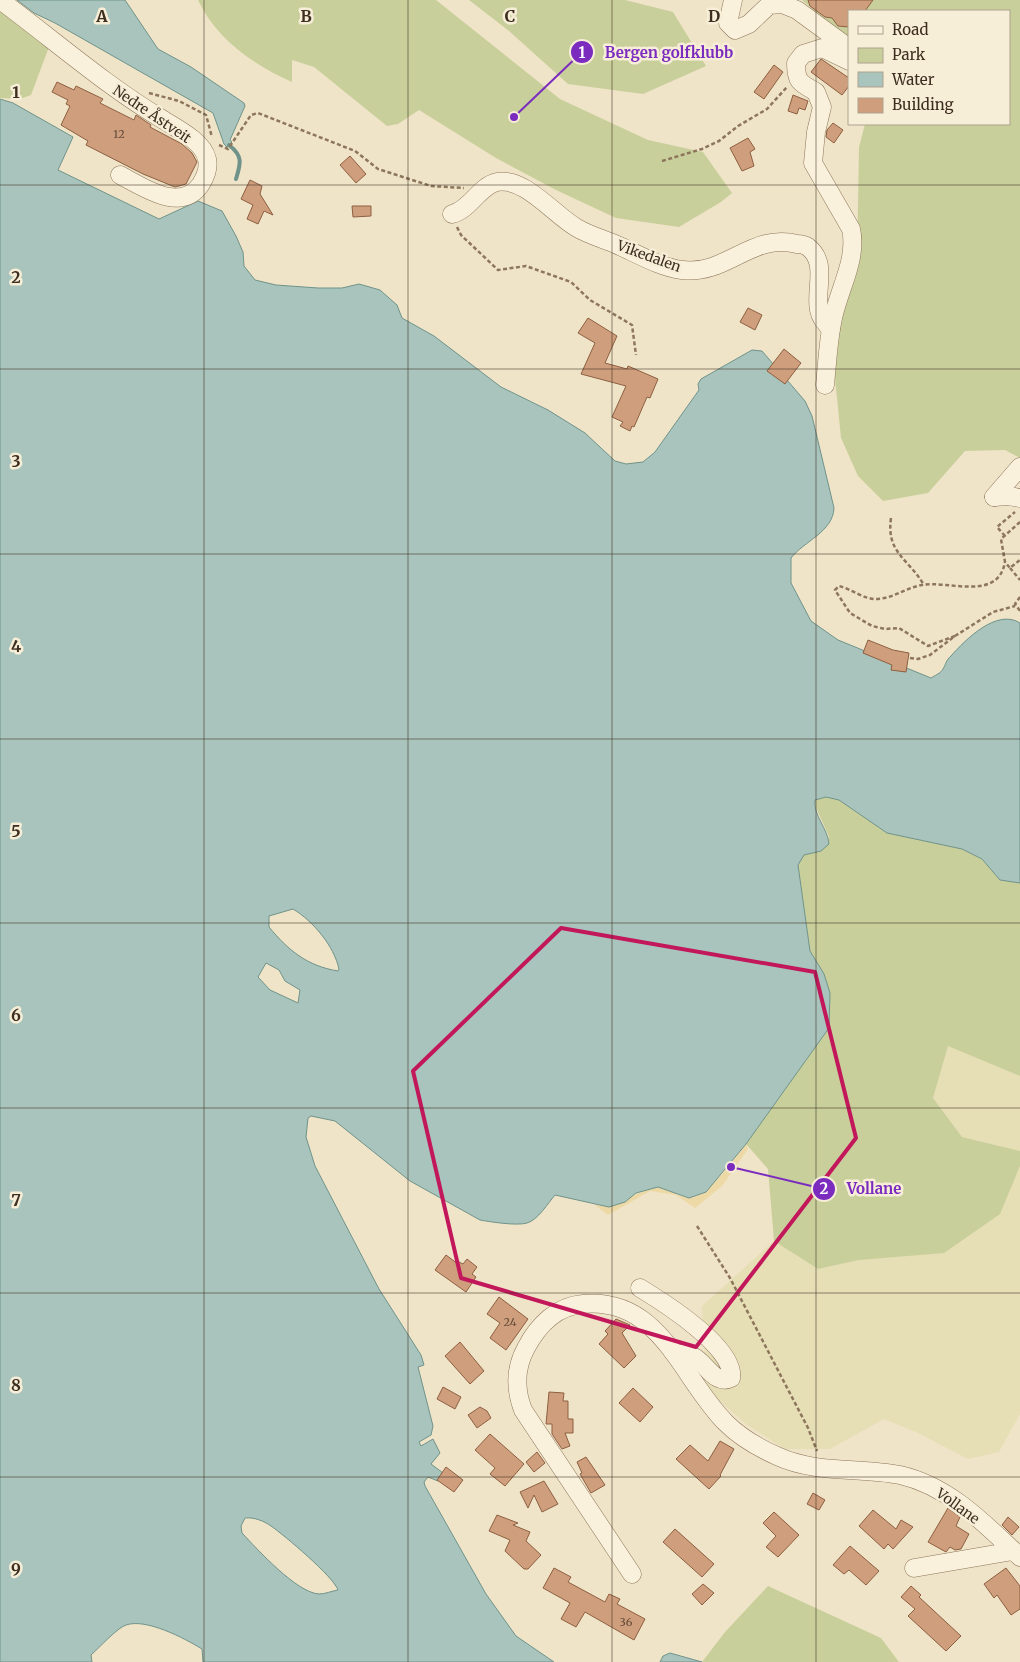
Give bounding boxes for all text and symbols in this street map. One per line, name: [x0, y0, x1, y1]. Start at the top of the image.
text: A: [95, 6, 108, 26]
text: B: [300, 6, 312, 26]
text: C: [505, 6, 515, 26]
text: D: [708, 6, 720, 26]
legend: [848, 10, 1010, 125]
text: Road: [892, 20, 928, 39]
callout: Bergen golfklubb: [570, 37, 743, 67]
text: 1: [579, 43, 586, 62]
text: Bergen golfklubb: [605, 43, 733, 62]
text: Park: [892, 45, 926, 64]
text: Water: [891, 70, 935, 89]
street label: Nedre Åstveit: [109, 80, 196, 147]
text: 1: [12, 82, 20, 102]
text: Building: [892, 95, 954, 114]
house number: 12: [113, 127, 125, 141]
street label: Vikedalen: [614, 236, 683, 276]
text: 2: [11, 267, 21, 287]
text: 3: [11, 451, 21, 471]
text: 4: [11, 636, 21, 656]
text: 5: [11, 821, 21, 841]
text: 6: [11, 1005, 21, 1025]
callout: Vollane: [811, 1174, 911, 1204]
text: 2: [820, 1179, 829, 1198]
text: Vollane: [846, 1179, 901, 1198]
text: 7: [11, 1190, 21, 1210]
house number: 24: [504, 1315, 517, 1329]
text: 8: [11, 1375, 21, 1395]
street label: Vollane: [932, 1484, 983, 1528]
text: 9: [11, 1559, 21, 1579]
house number: 36: [620, 1615, 633, 1629]

